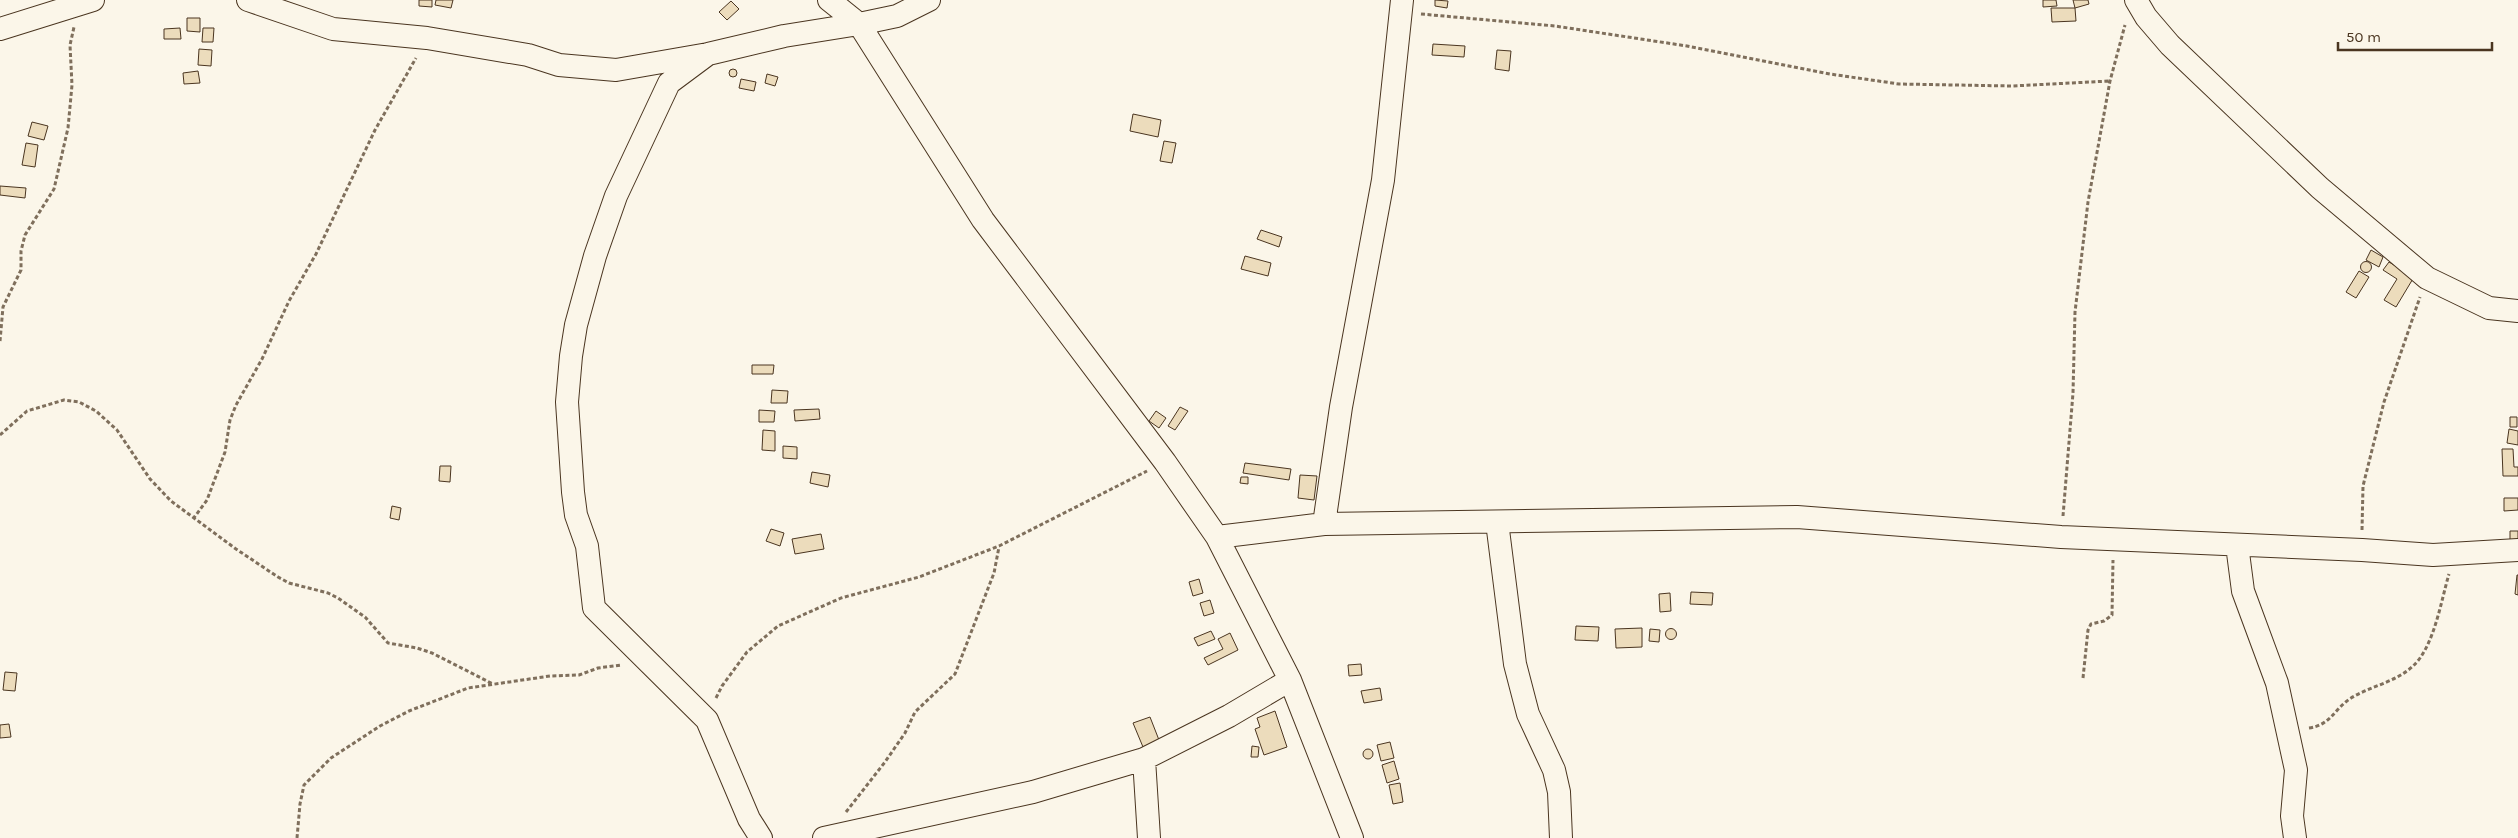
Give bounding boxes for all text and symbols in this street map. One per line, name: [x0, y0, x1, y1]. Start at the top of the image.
scale bar: [2338, 20, 2492, 52]
text: 50 m: [2346, 28, 2381, 46]

